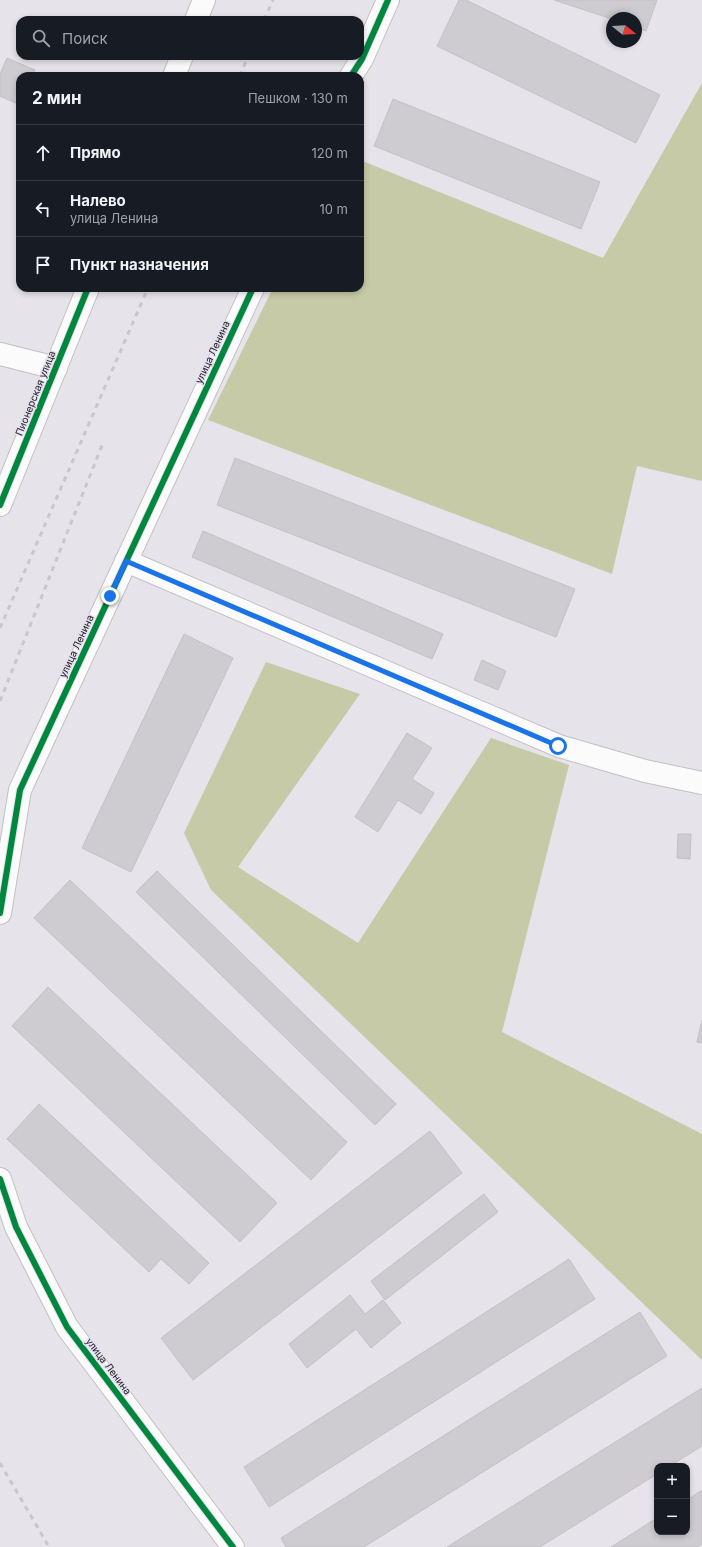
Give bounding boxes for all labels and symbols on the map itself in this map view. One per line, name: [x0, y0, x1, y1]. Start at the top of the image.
north arrow: [606, 12, 642, 48]
street label: улица Ленина: [192, 319, 232, 385]
street label: Пионерская улица: [12, 349, 58, 437]
route end: [101, 587, 119, 605]
street label: улица Ленина: [56, 613, 96, 679]
route start: [549, 737, 567, 755]
street label: улица Ленина: [84, 1335, 134, 1397]

